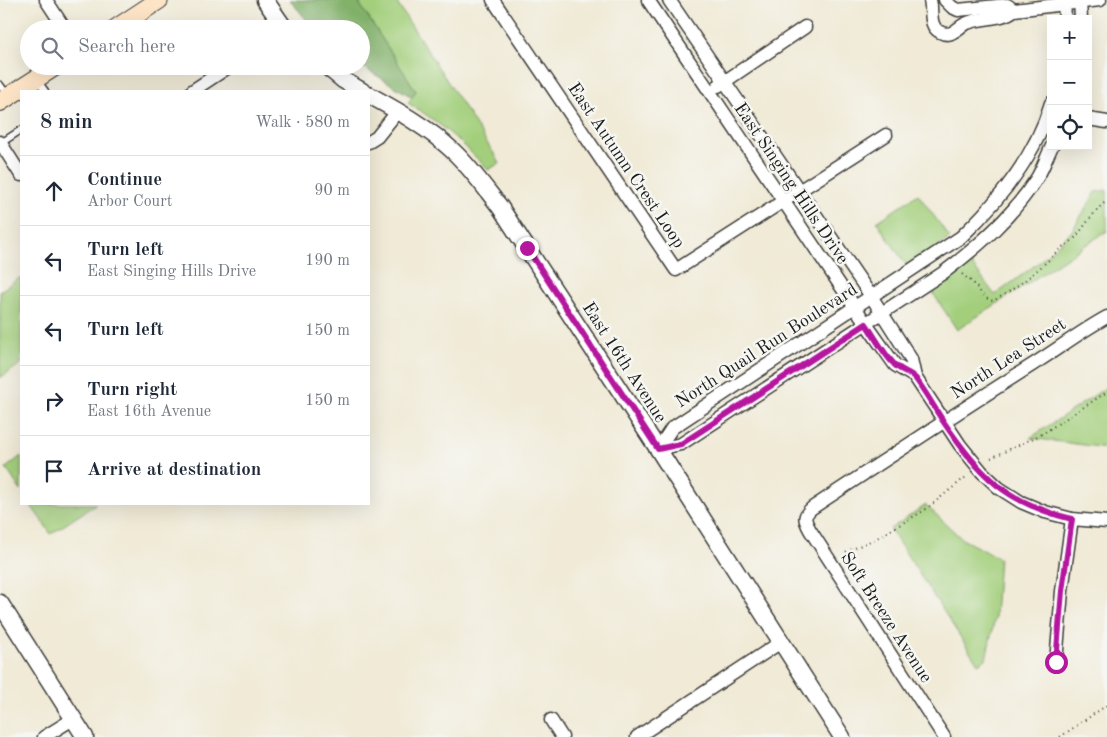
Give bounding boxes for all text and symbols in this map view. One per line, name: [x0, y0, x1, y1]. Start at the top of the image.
map controls: [1047, 15, 1092, 150]
button: +: [1047, 15, 1092, 60]
search box: [20, 20, 370, 75]
icon: search: [38, 34, 66, 62]
text: Search here: [78, 38, 175, 57]
button: −: [1047, 60, 1092, 105]
street label: East Autumn Crest Loop: [564, 80, 688, 251]
street label: East Singing Hills Drive: [731, 100, 852, 267]
button: locate: [1047, 105, 1092, 150]
text: 8 min: [40, 112, 93, 133]
text: Walk · 580 m: [255, 115, 350, 131]
text: Continue: [87, 171, 162, 190]
icon: ahead: [40, 177, 68, 205]
text: 90 m: [314, 183, 350, 199]
text: Arbor Court: [87, 194, 172, 210]
route end: [516, 237, 539, 260]
text: Turn left: [87, 241, 164, 260]
icon: left: [40, 247, 68, 275]
text: 190 m: [305, 253, 350, 269]
text: East Singing Hills Drive: [87, 264, 256, 280]
street label: North Quail Run Boulevard: [672, 280, 861, 411]
street label: East 16th Avenue: [579, 299, 670, 426]
street label: North Lea Street: [948, 315, 1069, 403]
icon: left: [40, 317, 68, 345]
text: Turn left: [87, 321, 164, 340]
text: 150 m: [305, 323, 350, 339]
text: Turn right: [87, 381, 177, 400]
icon: right: [40, 387, 68, 415]
text: 150 m: [305, 393, 350, 409]
text: East 16th Avenue: [87, 404, 211, 420]
icon: arrive: [40, 457, 68, 485]
text: Arrive at destination: [87, 461, 261, 480]
street label: Soft Breeze Avenue: [837, 549, 935, 686]
route start: [1045, 651, 1068, 674]

